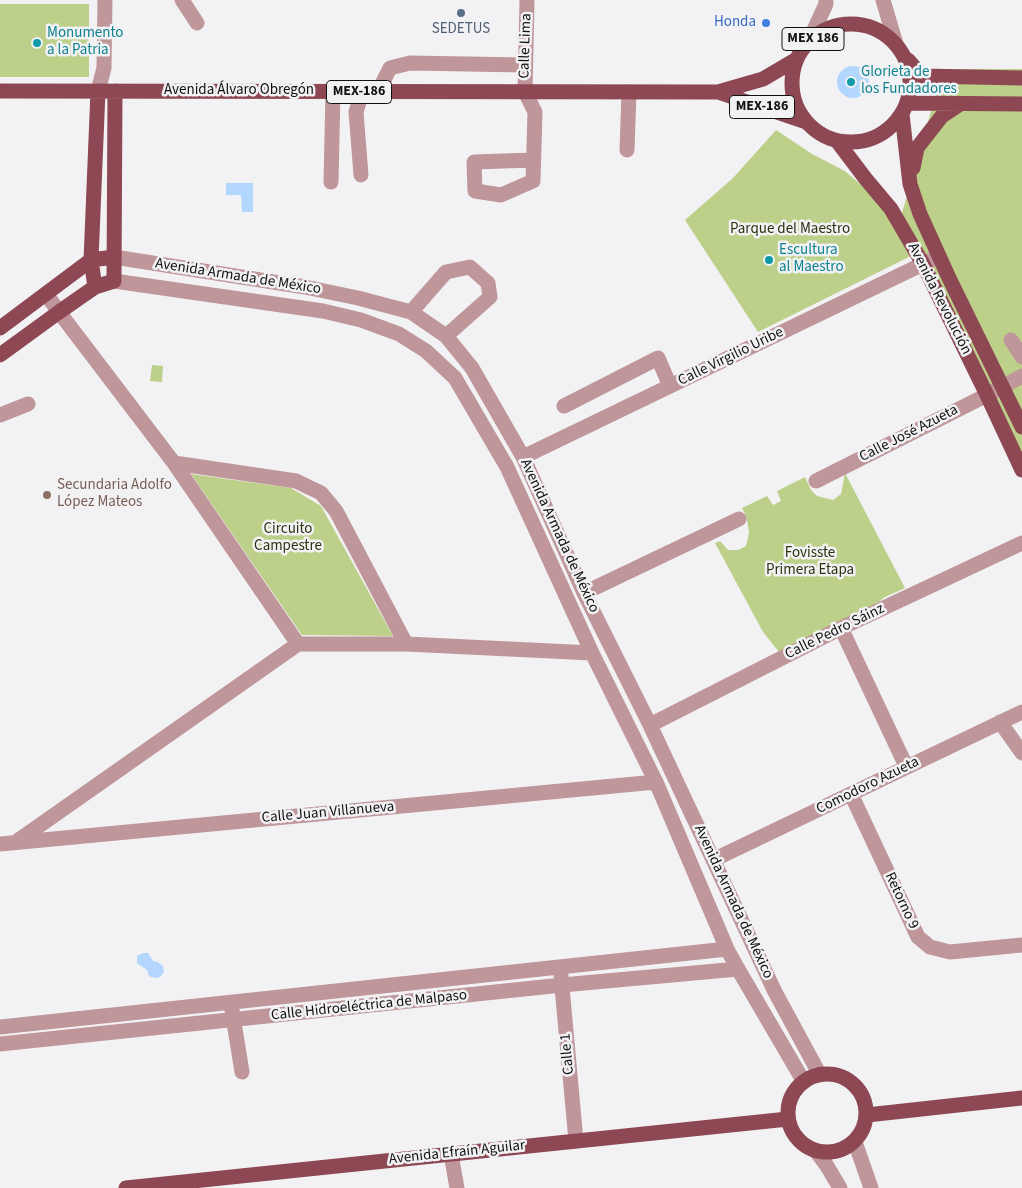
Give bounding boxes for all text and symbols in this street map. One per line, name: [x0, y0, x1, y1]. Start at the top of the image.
marker: SEDETUS: [455, 7, 467, 19]
street label: Calle Lima: [516, 13, 536, 79]
place label: Honda: [714, 14, 756, 32]
marker: Honda: [760, 17, 772, 29]
place label: SEDETUS: [432, 21, 490, 39]
place label: Monumento a la Patria: [47, 25, 123, 60]
road number: MEX 186: [782, 28, 844, 50]
marker: Monumento a la Patria: [31, 37, 43, 49]
place label: Glorieta de los Fundadores: [861, 64, 957, 99]
marker: Glorieta de los Fundadores: [845, 76, 857, 88]
road number: MEX-186: [326, 80, 392, 104]
street label: Avenida Álvaro Obregón: [164, 82, 314, 100]
road number: MEX-186: [730, 95, 794, 118]
park label: Parque del Maestro: [730, 221, 850, 239]
street label: Avenida Revolución: [903, 240, 975, 358]
place label: Escultura al Maestro: [779, 242, 844, 277]
marker: Escultura al Maestro: [763, 254, 775, 266]
street label: Avenida Armada de México: [154, 255, 322, 299]
street label: Calle Virgilio Uribe: [675, 324, 787, 390]
street label: Calle José Azueta: [857, 401, 961, 467]
street label: Avenida Armada de México: [515, 456, 603, 616]
place label: Secundaria Adolfo López Mateos: [57, 477, 172, 512]
marker: Secundaria Adolfo López Mateos: [41, 489, 53, 501]
park label: Circuito Campestre: [254, 521, 322, 556]
park label: Fovisste Primera Etapa: [766, 545, 854, 580]
street label: Calle Pedro Sáinz: [782, 600, 888, 664]
street label: Comodoro Azueta: [814, 753, 922, 819]
street label: Calle Juan Villanueva: [261, 798, 395, 828]
street label: Avenida Armada de México: [689, 822, 777, 982]
street label: Retorno 9: [880, 870, 922, 932]
street label: Calle Hidroeléctrica de Malpaso: [270, 987, 468, 1025]
street label: Calle 1: [557, 1032, 579, 1076]
street label: Avenida Efraín Aguilar: [388, 1137, 526, 1169]

